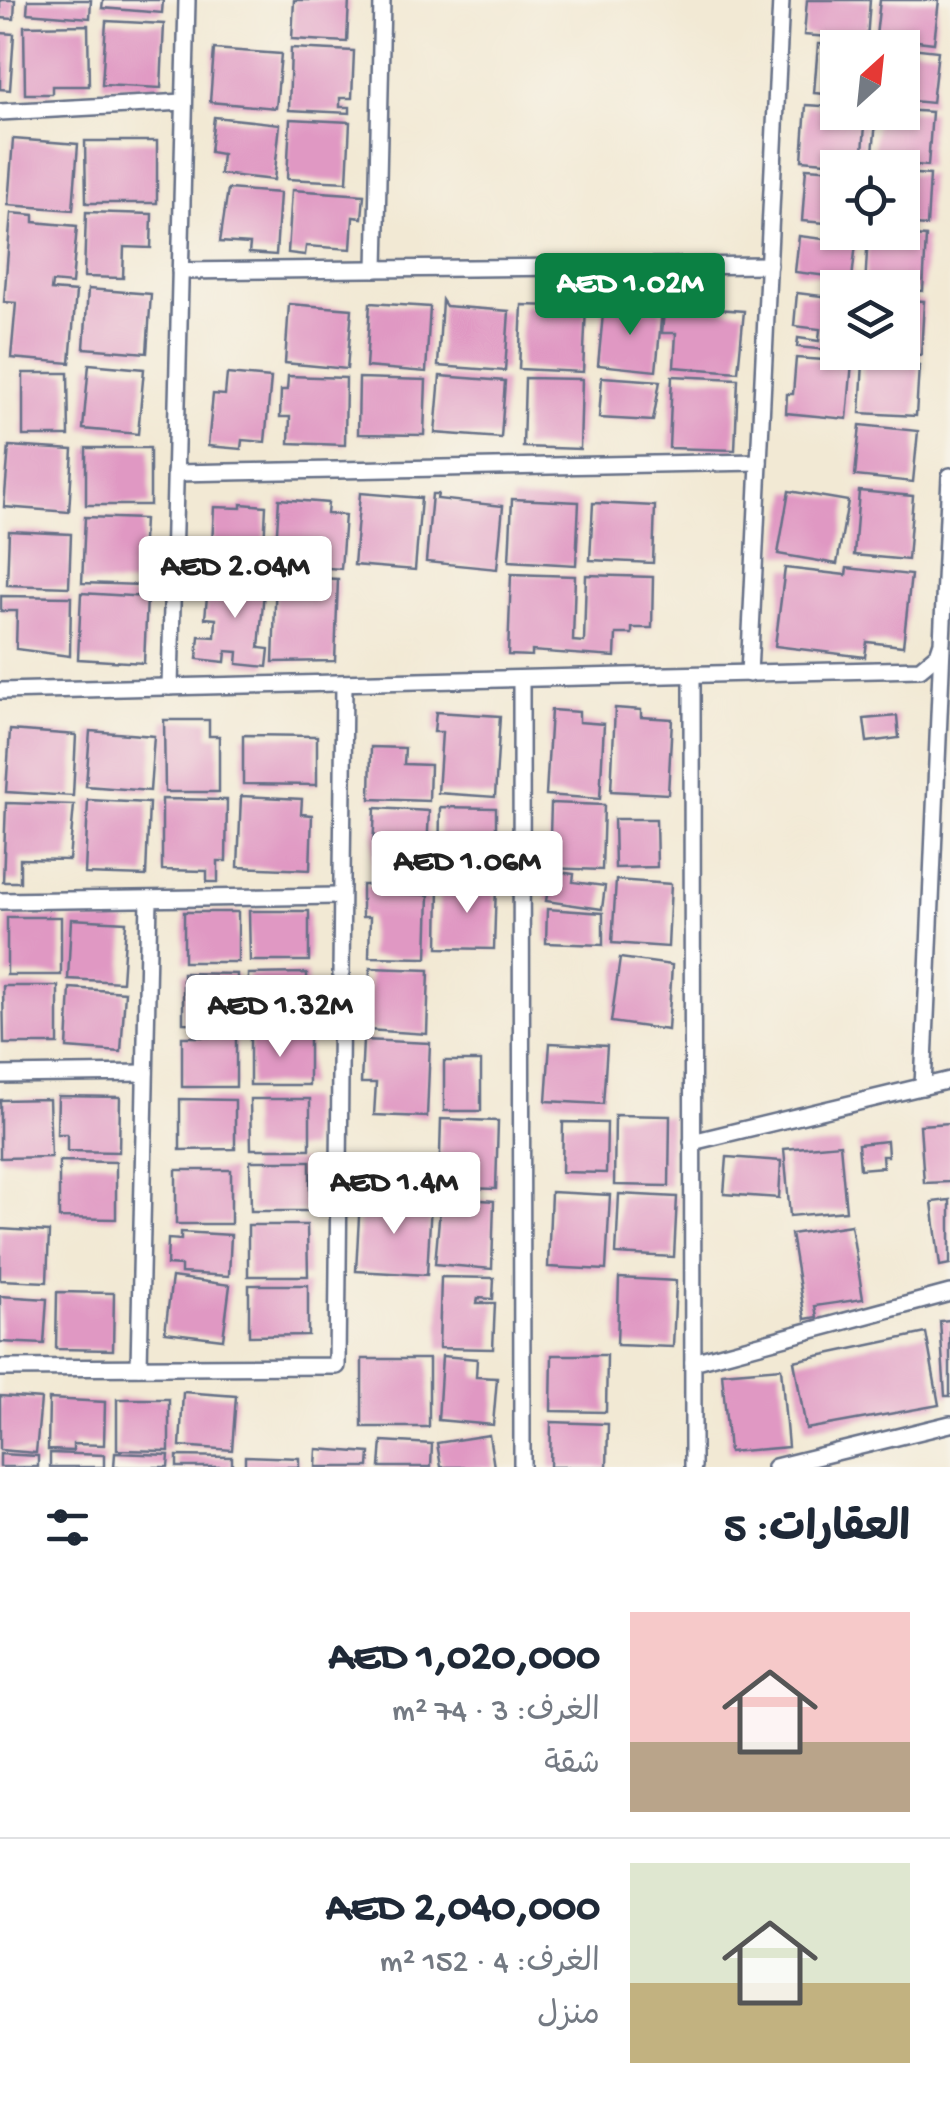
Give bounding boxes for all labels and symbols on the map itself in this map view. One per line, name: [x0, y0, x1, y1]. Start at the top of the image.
north arrow: [820, 30, 920, 130]
pin: AED 1.02M: [516, 253, 744, 338]
pin: AED 2.04M: [121, 536, 349, 621]
pin: AED 1.06M: [353, 831, 581, 916]
pin: AED 1.32M: [166, 975, 394, 1060]
pin: AED 1.4M: [291, 1152, 497, 1237]

